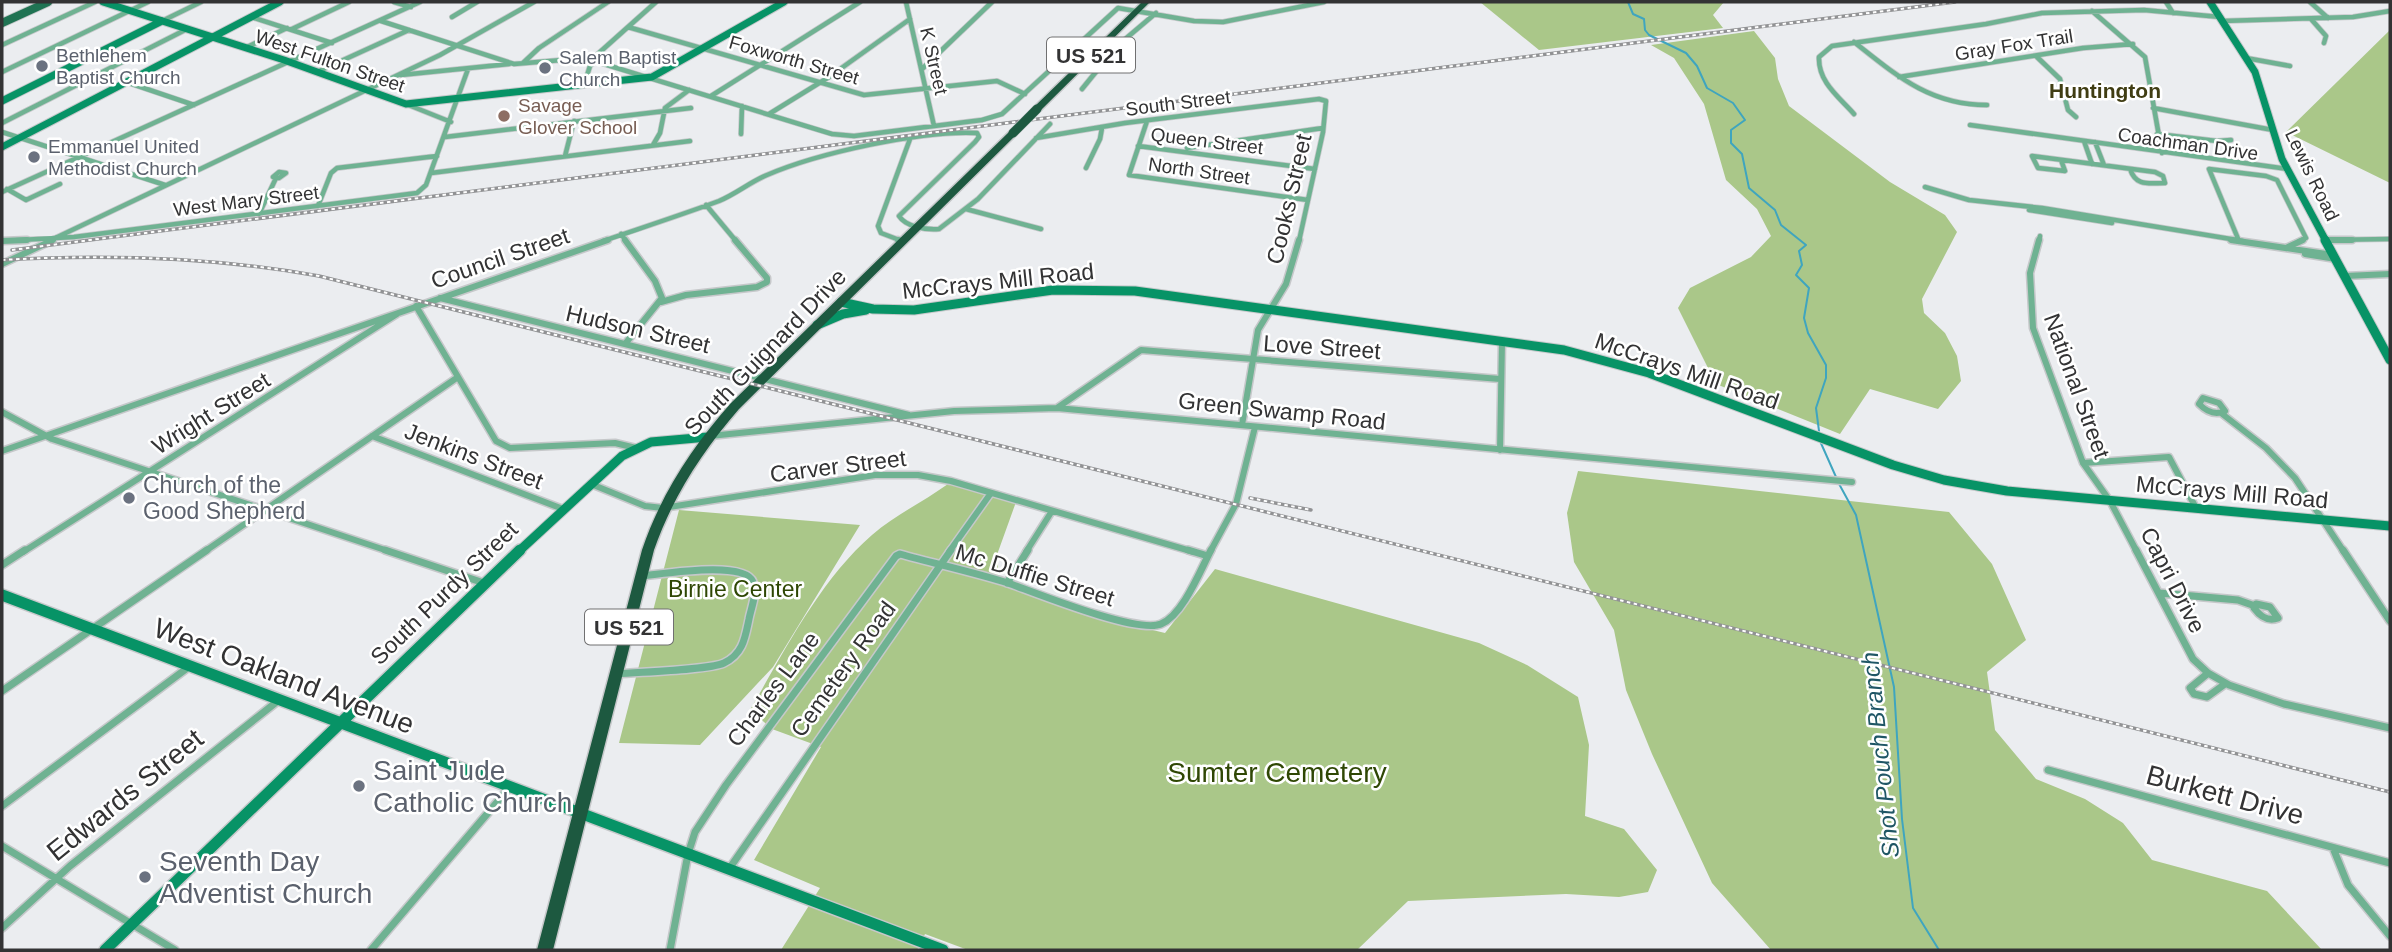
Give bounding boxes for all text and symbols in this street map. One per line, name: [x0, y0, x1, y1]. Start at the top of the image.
street label: K Street: [916, 25, 952, 98]
street label: Gray Fox Trail: [1953, 25, 2075, 65]
street label: West Fulton Street: [252, 26, 408, 97]
street label: Foxworth Street: [727, 31, 862, 89]
road number: US 521: [1047, 38, 1135, 72]
place label: Bethlehem Baptist Church: [56, 45, 181, 88]
place label: Salem Baptist Church: [559, 47, 677, 90]
marker: Bethlehem Baptist Church: [34, 58, 50, 74]
marker: Salem Baptist Church: [537, 60, 553, 76]
district label: Huntington: [2049, 79, 2161, 102]
street label: South Street: [1124, 86, 1232, 120]
place label: Savage Glover School: [518, 95, 637, 138]
marker: Savage Glover School: [496, 108, 512, 124]
street label: Queen Street: [1150, 124, 1265, 158]
street label: Coachman Drive: [2116, 124, 2260, 164]
street label: Lewis Road: [2281, 126, 2343, 224]
street label: Cooks Street: [1261, 131, 1317, 267]
place label: Emmanuel United Methodist Church: [48, 136, 199, 179]
marker: Emmanuel United Methodist Church: [26, 149, 42, 165]
street label: North Street: [1147, 153, 1252, 189]
street label: West Mary Street: [172, 182, 321, 220]
street label: Council Street: [427, 222, 573, 294]
street label: McCrays Mill Road: [901, 258, 1095, 304]
street label: South Guignard Drive: [679, 263, 851, 441]
street label: Hudson Street: [563, 300, 713, 358]
street label: National Street: [2039, 310, 2115, 463]
street label: McCrays Mill Road: [1592, 327, 1782, 415]
street label: Love Street: [1262, 330, 1382, 364]
street label: Wright Street: [147, 366, 275, 459]
street label: Green Swamp Road: [1177, 387, 1387, 435]
street label: Jenkins Street: [401, 418, 547, 494]
street label: Carver Street: [769, 445, 908, 487]
street label: McCrays Mill Road: [2135, 471, 2329, 513]
place label: Church of the Good Shepherd: [143, 472, 305, 524]
marker: Church of the Good Shepherd: [121, 490, 137, 506]
street label: South Purdy Street: [365, 516, 523, 670]
street label: Capri Drive: [2135, 523, 2211, 637]
street label: Mc Duffie Street: [953, 539, 1118, 612]
park label: Birnie Center: [668, 576, 802, 602]
street label: Cemetery Road: [785, 596, 901, 742]
road number: US 521: [585, 610, 673, 644]
street label: West Oakland Avenue: [150, 612, 418, 740]
street label: Charles Lane: [721, 627, 825, 751]
water label: Shot Pouch Branch: [1856, 651, 1904, 859]
street label: Edwards Street: [41, 723, 209, 867]
place label: Saint Jude Catholic Church: [373, 755, 572, 818]
park label: Sumter Cemetery: [1167, 757, 1387, 788]
street label: Burkett Drive: [2143, 759, 2307, 831]
marker: Saint Jude Catholic Church: [351, 778, 367, 794]
place label: Seventh Day Adventist Church: [159, 846, 372, 909]
marker: Seventh Day Adventist Church: [137, 869, 153, 885]

